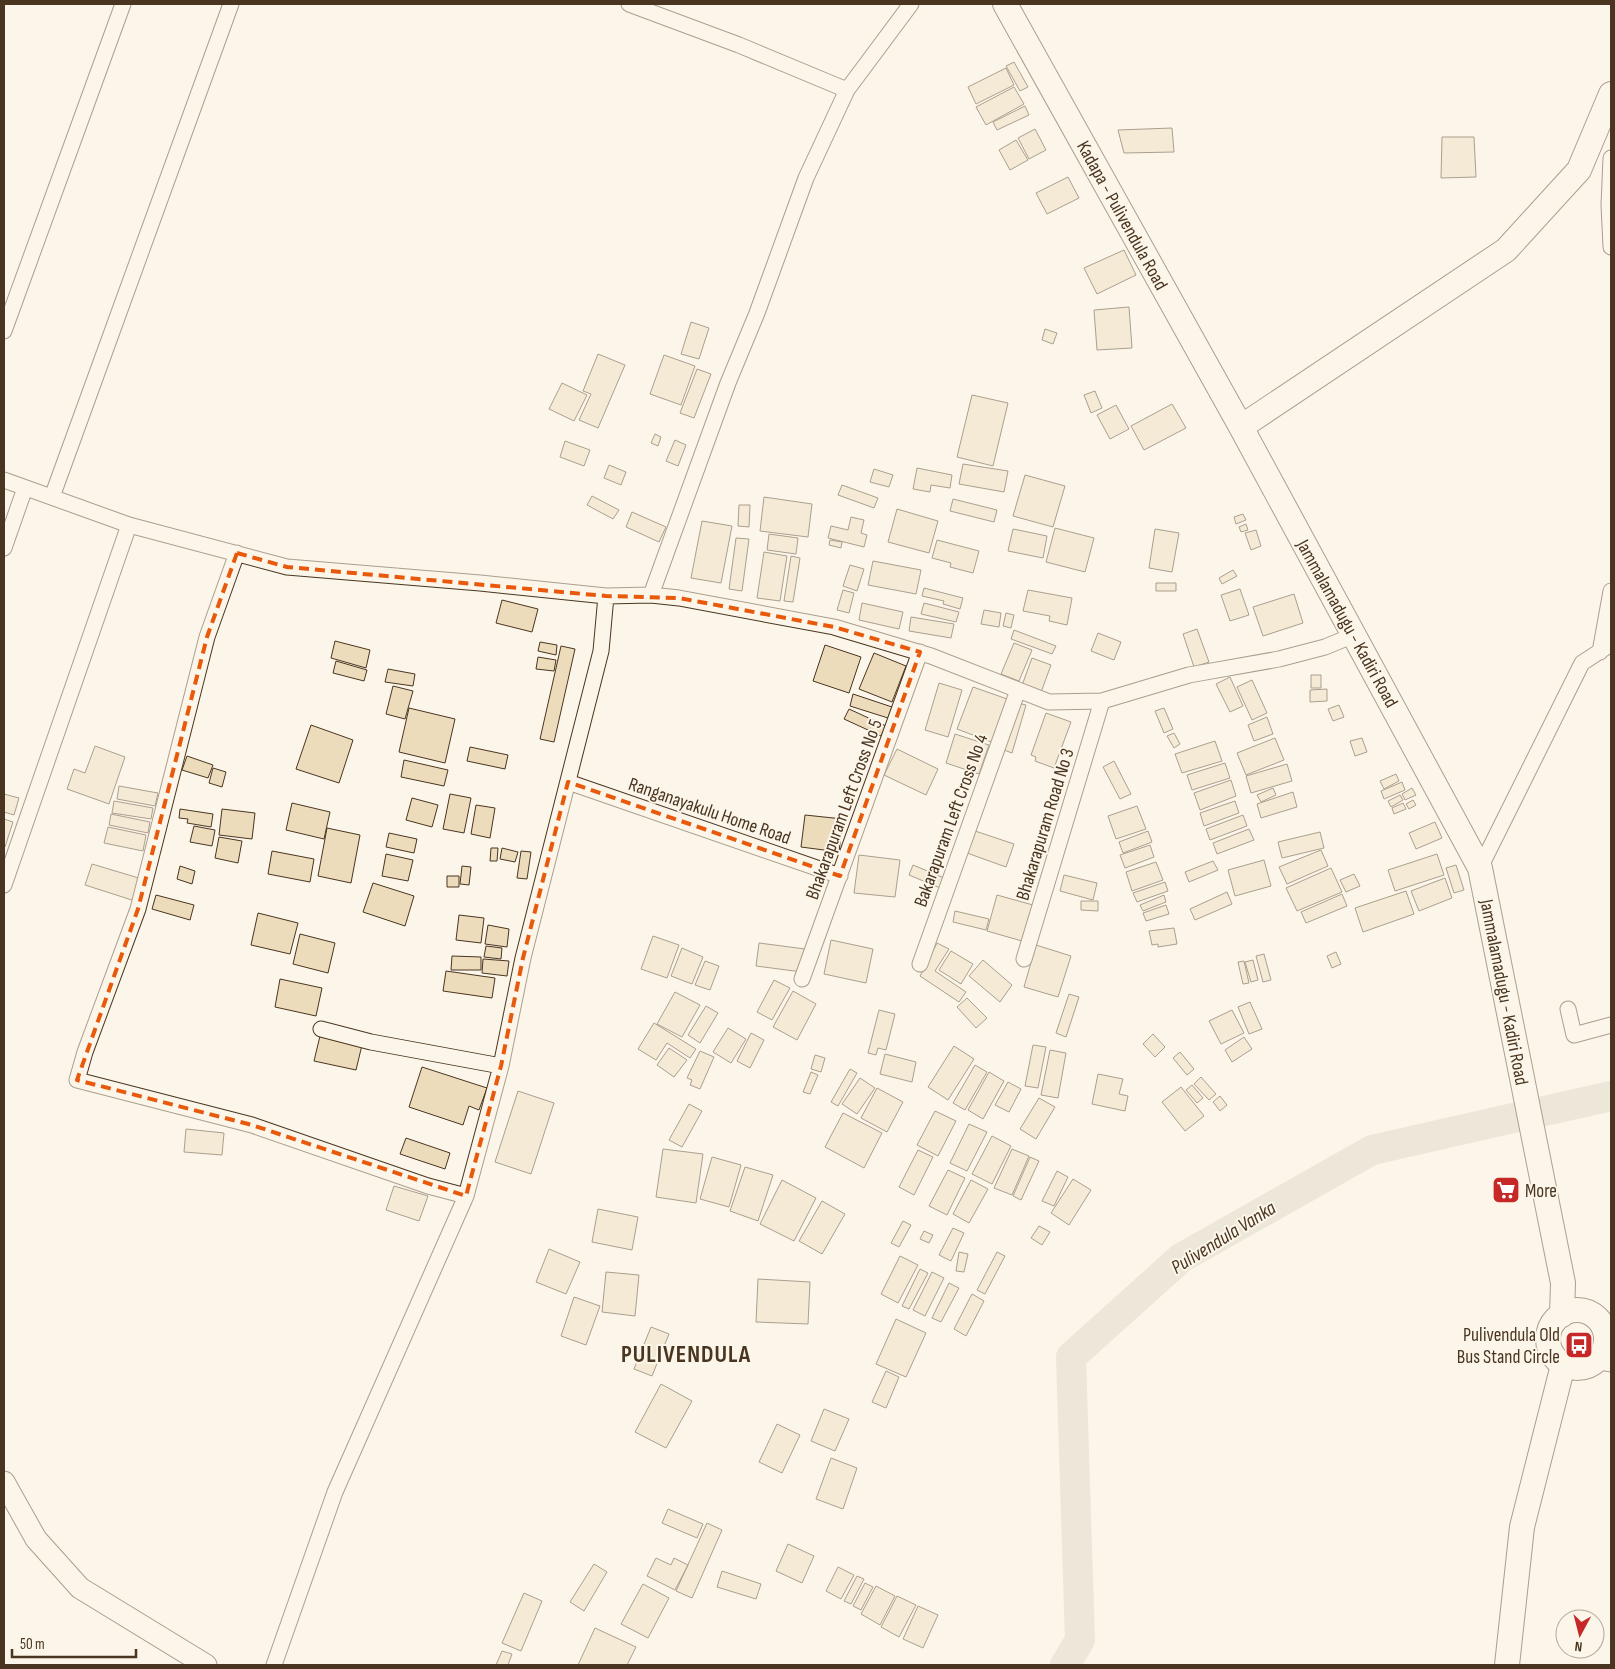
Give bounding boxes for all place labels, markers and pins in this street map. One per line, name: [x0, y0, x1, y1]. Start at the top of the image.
supermarket icon: More: [1491, 1175, 1521, 1205]
place label: More: [1525, 1180, 1557, 1203]
place label: Pulivendula Old Bus Stand Circle: [1457, 1324, 1560, 1369]
bus stop icon: Pulivendula Old Bus Stand Circle: [1564, 1330, 1594, 1360]

